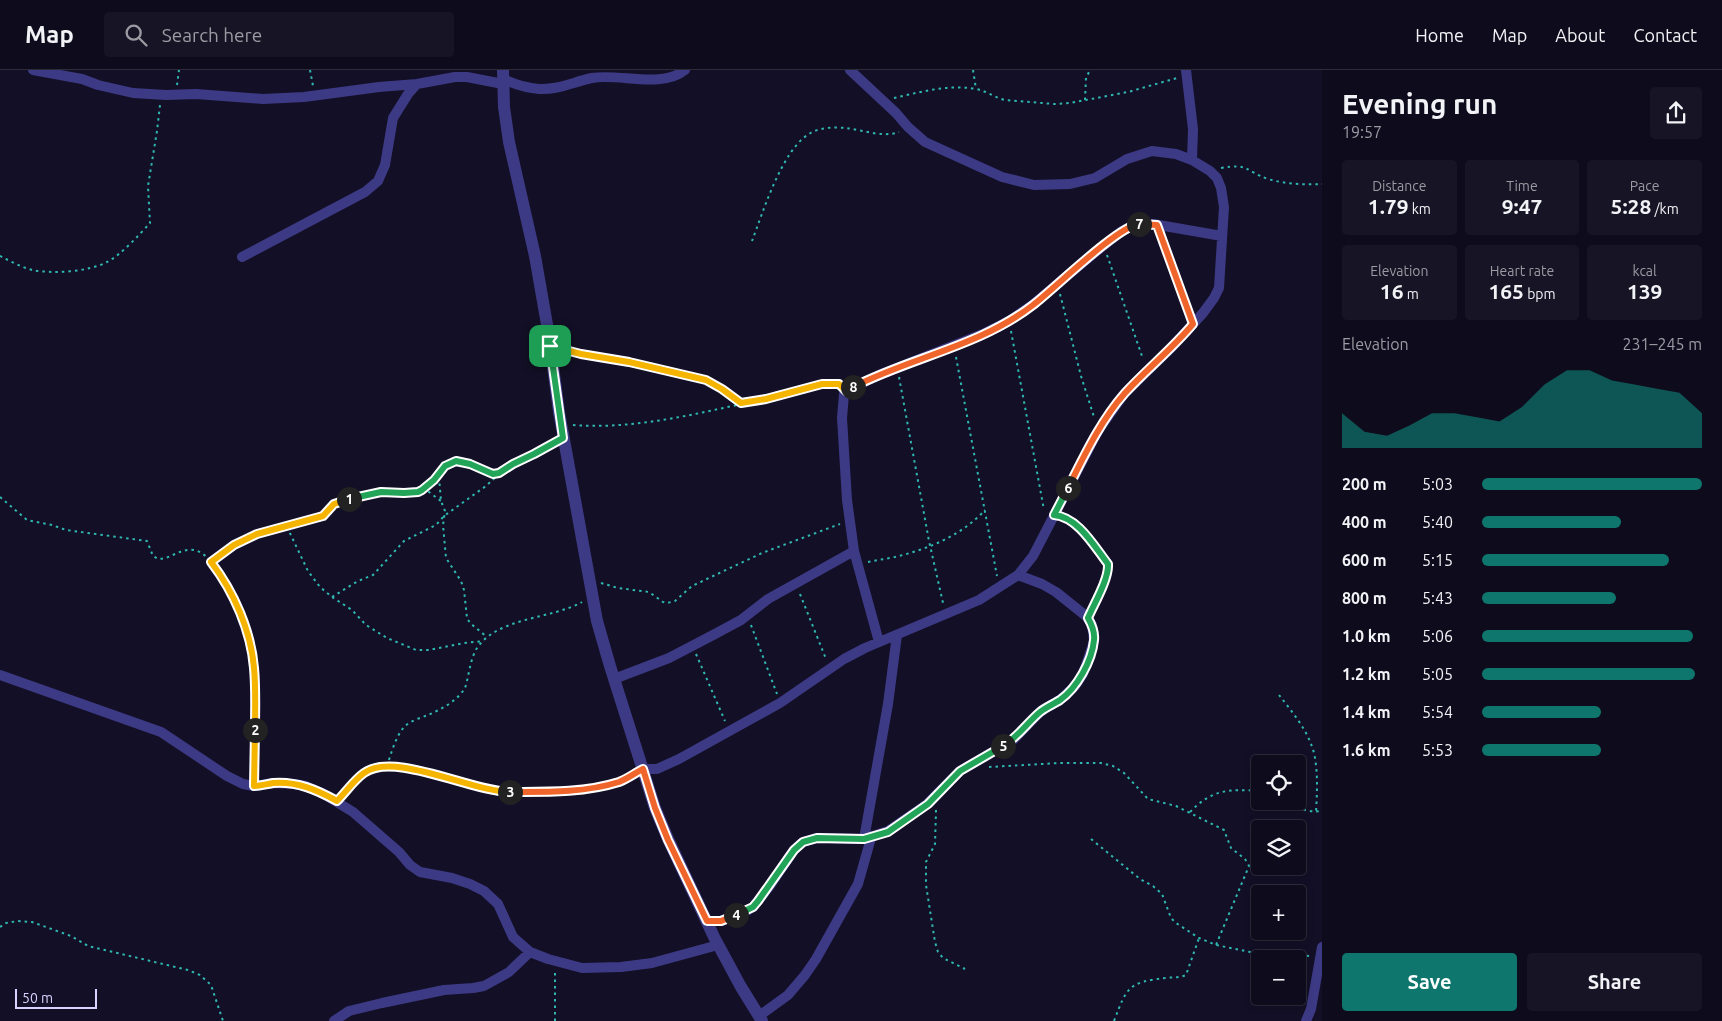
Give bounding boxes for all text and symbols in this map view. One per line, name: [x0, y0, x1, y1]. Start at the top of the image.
search box: [104, 12, 454, 57]
text: Map: [25, 21, 74, 48]
icon: search: [122, 21, 150, 49]
text: Search here: [162, 24, 262, 46]
text: Home: [1415, 25, 1464, 45]
text: Map: [1492, 25, 1527, 45]
text: About: [1555, 25, 1605, 45]
text: Contact: [1633, 25, 1697, 45]
button: share: [1650, 87, 1702, 139]
text: Evening run: [1342, 88, 1497, 119]
text: 19:57: [1342, 123, 1382, 141]
text: Distance: [1372, 178, 1426, 194]
text: Time: [1506, 178, 1538, 194]
text: Pace: [1630, 178, 1659, 194]
text: 1.79: [1368, 194, 1409, 218]
text: 9:47: [1502, 194, 1542, 218]
text: 5:28: [1611, 194, 1651, 218]
text: km: [1409, 201, 1431, 217]
text: /km: [1651, 201, 1679, 217]
pin: 7: [1126, 212, 1152, 236]
text: 7: [1136, 216, 1143, 232]
text: Elevation: [1370, 263, 1429, 279]
text: Heart rate: [1490, 263, 1554, 279]
text: kcal: [1633, 263, 1657, 279]
text: 16: [1380, 279, 1404, 303]
text: 165: [1488, 279, 1524, 303]
text: 139: [1627, 279, 1662, 303]
text: m: [1404, 286, 1419, 302]
text: bpm: [1524, 286, 1556, 302]
pin: [529, 325, 571, 367]
icon: arrive: [536, 332, 564, 360]
text: Elevation: [1342, 335, 1409, 353]
text: 231–245 m: [1622, 335, 1702, 353]
pin: 8: [840, 374, 866, 400]
text: 8: [850, 379, 857, 395]
text: 200 m: [1342, 475, 1387, 493]
text: 5:03: [1422, 475, 1453, 493]
pin: 6: [1056, 476, 1080, 500]
text: 6: [1065, 480, 1072, 496]
pin: 1: [336, 486, 362, 512]
text: 1: [346, 491, 353, 507]
text: 400 m: [1342, 513, 1387, 531]
text: 5:40: [1422, 513, 1453, 531]
text: 600 m: [1342, 551, 1387, 569]
text: 5:15: [1422, 551, 1453, 569]
text: 800 m: [1342, 589, 1387, 607]
text: 5:43: [1422, 589, 1453, 607]
text: 1.0 km: [1342, 627, 1391, 645]
text: 5:06: [1422, 627, 1453, 645]
text: 1.2 km: [1342, 665, 1391, 683]
text: 5:05: [1422, 665, 1453, 683]
text: 1.4 km: [1342, 703, 1391, 721]
text: 5:54: [1422, 703, 1453, 721]
pin: 2: [242, 718, 268, 742]
text: 2: [252, 722, 259, 738]
pin: 5: [990, 734, 1016, 758]
text: 5: [1000, 738, 1007, 754]
text: 1.6 km: [1342, 741, 1391, 759]
text: 5:53: [1422, 741, 1453, 759]
map controls: [1251, 755, 1306, 1005]
button: locate: [1251, 755, 1306, 810]
pin: 3: [498, 780, 522, 804]
text: 3: [507, 784, 514, 800]
button: layers: [1251, 820, 1306, 875]
button: +: [1251, 885, 1306, 940]
pin: 4: [724, 902, 748, 928]
text: 4: [733, 907, 740, 923]
button: −: [1251, 950, 1306, 1005]
button: Save: [1342, 953, 1517, 1011]
button: Share: [1527, 953, 1702, 1011]
scale bar: [15, 986, 98, 1009]
text: 50 m: [22, 990, 53, 1006]

